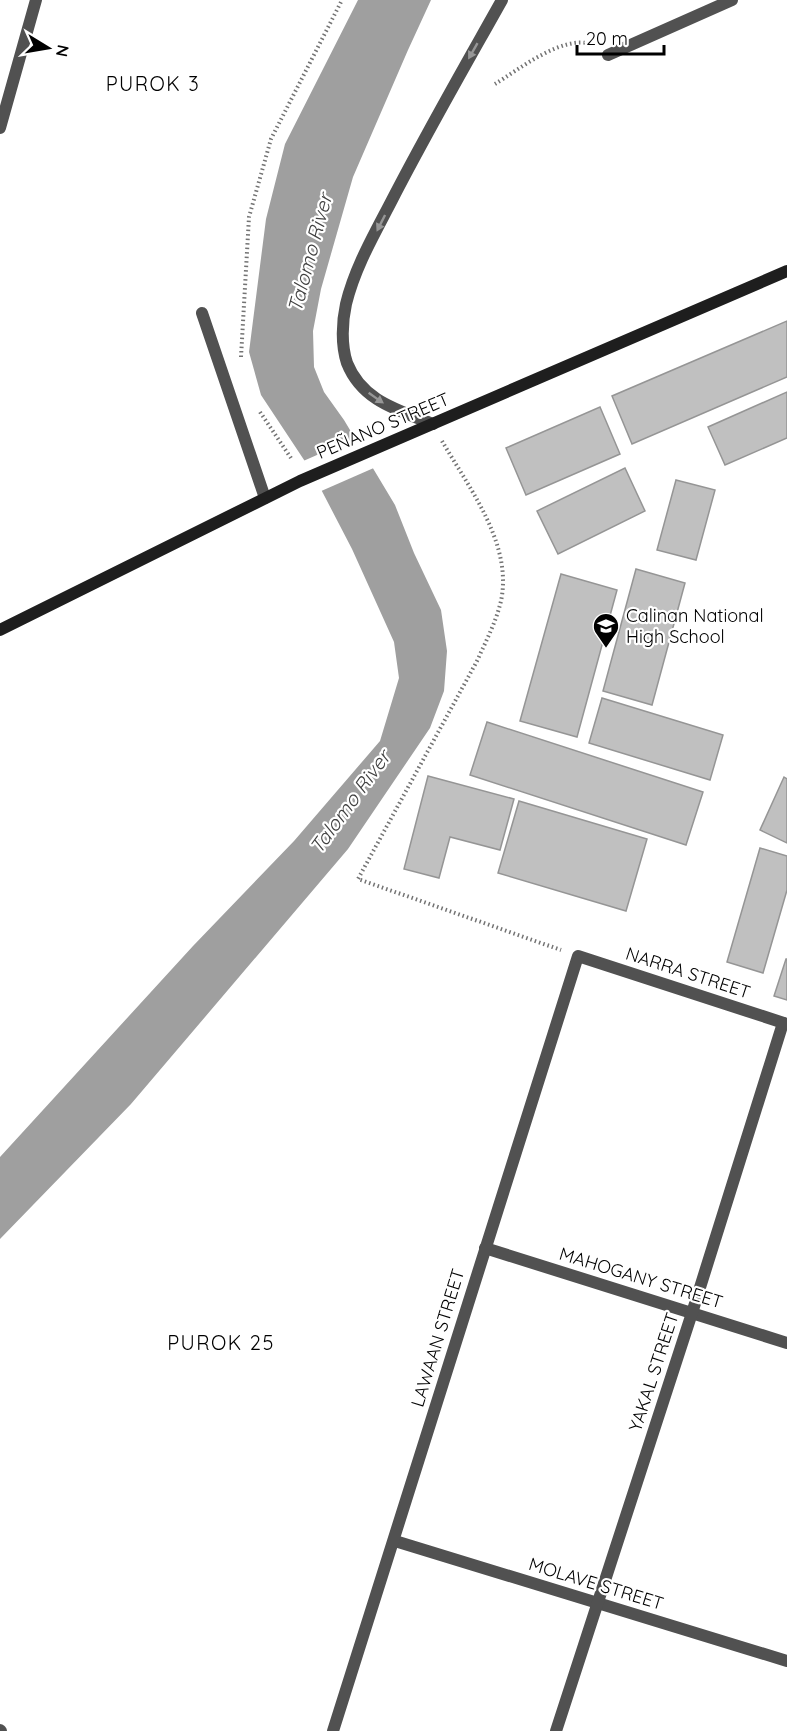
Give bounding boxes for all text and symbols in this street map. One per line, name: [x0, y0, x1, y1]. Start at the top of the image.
north arrow: [18, 18, 78, 78]
scale bar: [577, 18, 664, 56]
text: 20 m: [586, 27, 628, 50]
text: N: [52, 43, 74, 59]
one-way arrow: [468, 43, 478, 60]
district label: PUROK 3: [106, 71, 200, 96]
water label: Talomo River: [282, 189, 338, 315]
one-way arrow: [376, 214, 386, 231]
street label: PEÑANO STREET: [313, 387, 453, 464]
one-way arrow: [368, 392, 384, 404]
place label: Calinan National High School: [626, 604, 764, 648]
school or university icon: Calinan National High School: [591, 611, 621, 649]
water label: Talomo River: [304, 743, 397, 858]
street label: NARRA STREET: [623, 942, 754, 1004]
street label: MAHOGANY STREET: [557, 1242, 726, 1313]
street label: LAWAAN STREET: [406, 1266, 470, 1410]
street label: YAKAL STREET: [623, 1309, 684, 1434]
district label: PUROK 25: [167, 1330, 275, 1355]
street label: MOLAVE STREET: [526, 1552, 666, 1615]

